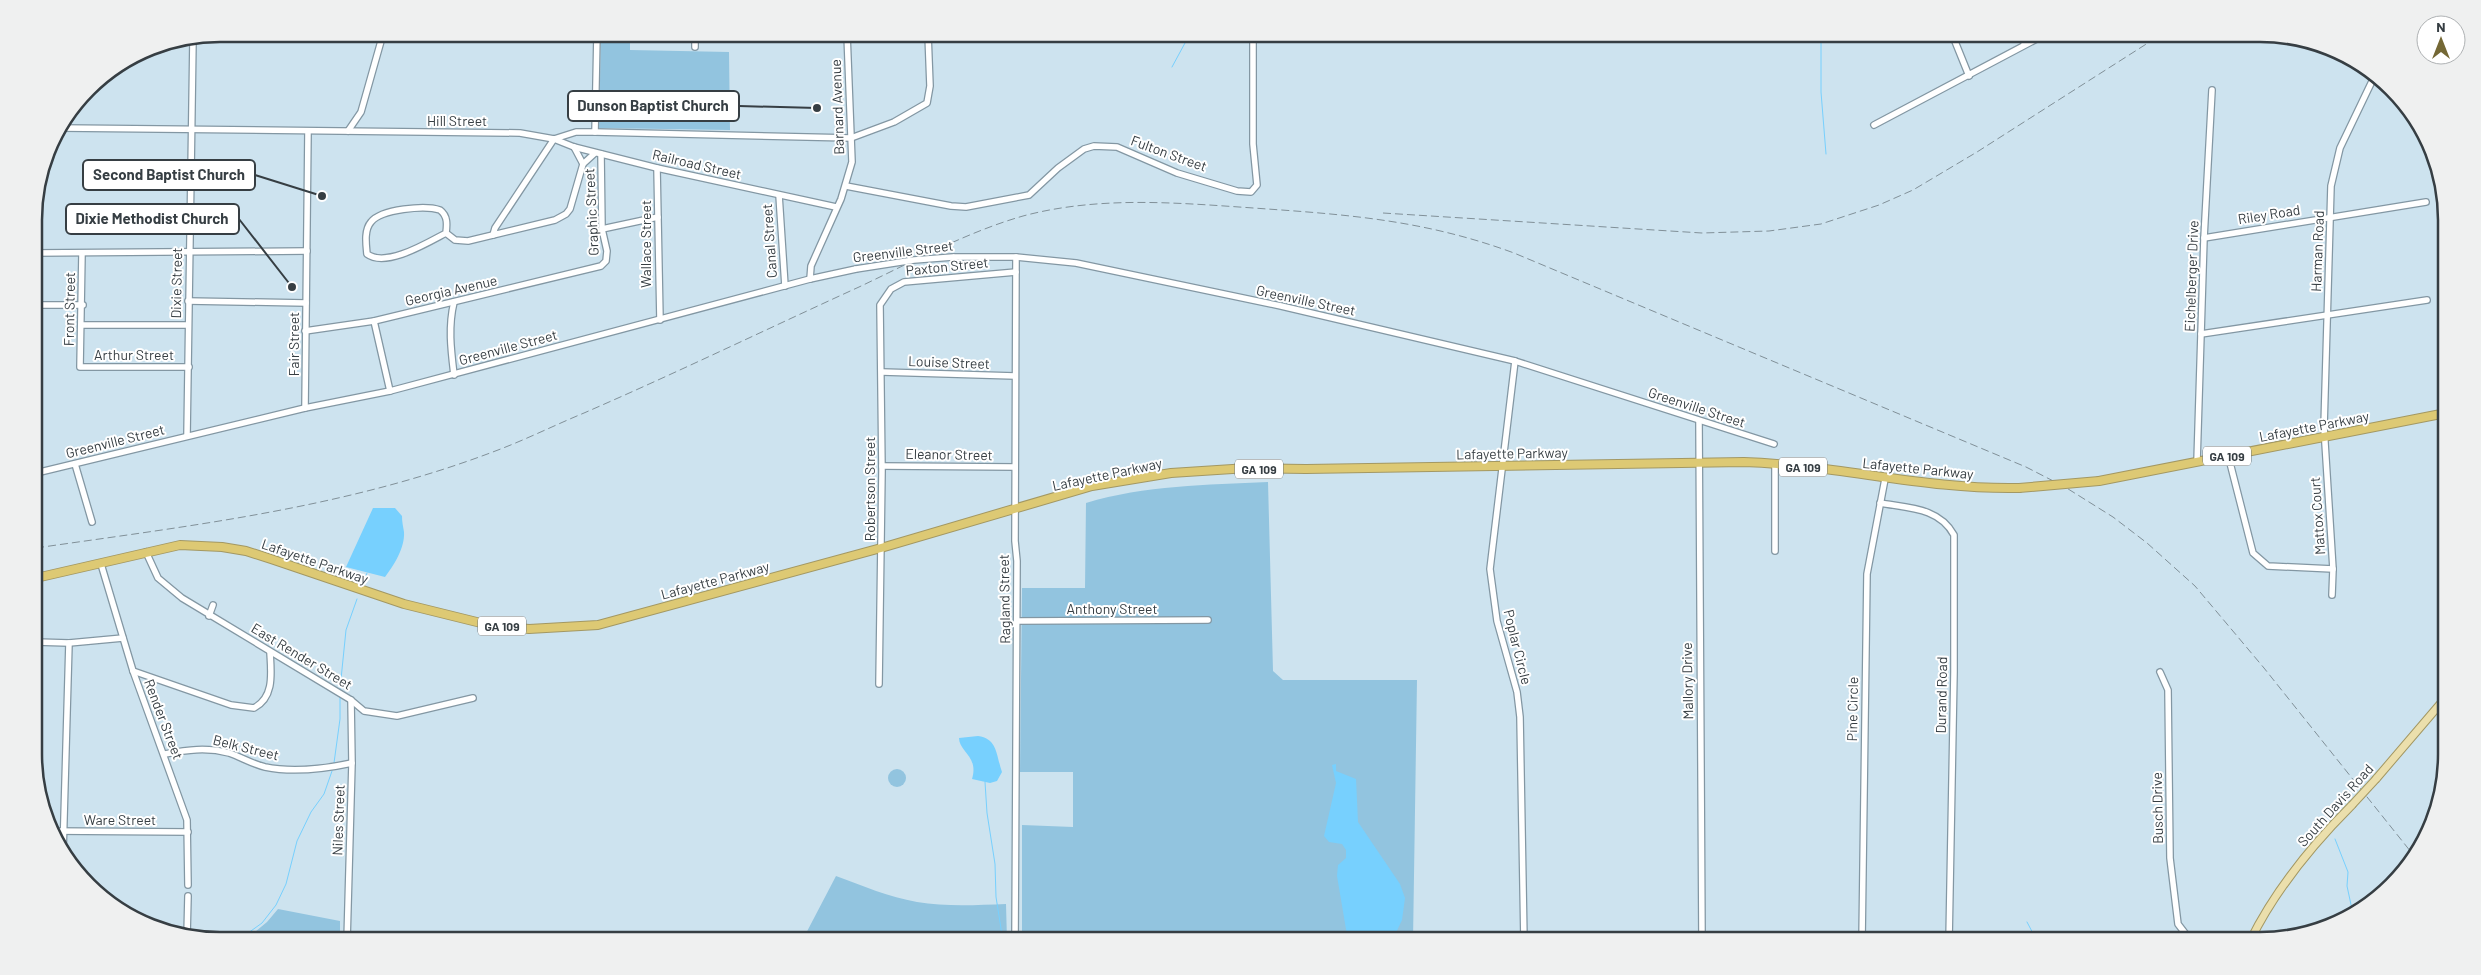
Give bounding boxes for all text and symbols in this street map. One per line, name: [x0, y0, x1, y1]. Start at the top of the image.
north arrow: [2416, 15, 2466, 65]
text: N: [2436, 18, 2446, 35]
street label: Barnard Avenue: [827, 59, 847, 155]
callout: Dunson Baptist Church: [568, 91, 739, 121]
text: Dunson Baptist Church: [577, 96, 729, 114]
street label: Hill Street: [427, 112, 487, 129]
street label: Fulton Street: [1129, 131, 1209, 175]
street label: Railroad Street: [651, 145, 743, 183]
callout: Second Baptist Church: [83, 160, 255, 190]
text: Second Baptist Church: [93, 165, 245, 183]
street label: Graphic Street: [580, 168, 602, 256]
street label: Wallace Street: [637, 200, 654, 288]
street label: Riley Road: [2237, 201, 2301, 227]
street label: Canal Street: [758, 203, 780, 279]
callout: Dixie Methodist Church: [66, 204, 239, 234]
text: Dixie Methodist Church: [76, 209, 228, 227]
street label: Harman Road: [2307, 210, 2327, 292]
street label: Eichelberger Drive: [2181, 220, 2201, 332]
street label: Greenville Street: [852, 236, 954, 266]
street label: Dixie Street: [167, 247, 185, 319]
street label: Paxton Street: [905, 253, 989, 279]
street label: Georgia Avenue: [403, 271, 499, 309]
street label: Front Street: [60, 272, 78, 346]
street label: Greenville Street: [1255, 281, 1357, 319]
street label: Fair Street: [285, 312, 302, 376]
street label: Greenville Street: [457, 326, 559, 368]
street label: Arthur Street: [94, 346, 174, 363]
street label: Louise Street: [908, 352, 990, 372]
street label: Greenville Street: [1646, 383, 1748, 431]
street label: Lafayette Parkway: [2258, 407, 2371, 445]
street label: Greenville Street: [64, 421, 166, 461]
street label: Robertson Street: [861, 437, 878, 541]
street label: Lafayette Parkway: [1456, 444, 1569, 462]
street label: Eleanor Street: [905, 445, 993, 463]
road number: GA 109: [2203, 446, 2251, 466]
street label: Lafayette Parkway: [1051, 454, 1164, 494]
street label: Lafayette Parkway: [1862, 454, 1975, 482]
road number: GA 109: [1779, 458, 1827, 477]
road number: GA 109: [1235, 459, 1283, 478]
street label: Mattox Court: [2306, 476, 2328, 556]
street label: Lafayette Parkway: [259, 535, 371, 587]
street label: Ragland Street: [995, 554, 1013, 644]
street label: Lafayette Parkway: [659, 557, 772, 603]
street label: Anthony Street: [1066, 600, 1158, 617]
street label: Poplar Circle: [1500, 608, 1536, 686]
road number: GA 109: [478, 616, 526, 636]
street label: East Render Street: [248, 619, 356, 693]
street label: Mallory Drive: [1678, 642, 1696, 720]
street label: Durand Road: [1932, 656, 1950, 734]
street label: Render Street: [141, 676, 187, 762]
street label: Pine Circle: [1843, 677, 1861, 741]
street label: Belk Street: [211, 731, 281, 763]
street label: South Davis Road: [2294, 760, 2376, 850]
street label: Busch Drive: [2148, 772, 2166, 844]
street label: Niles Street: [328, 784, 348, 856]
street label: Ware Street: [84, 811, 156, 828]

